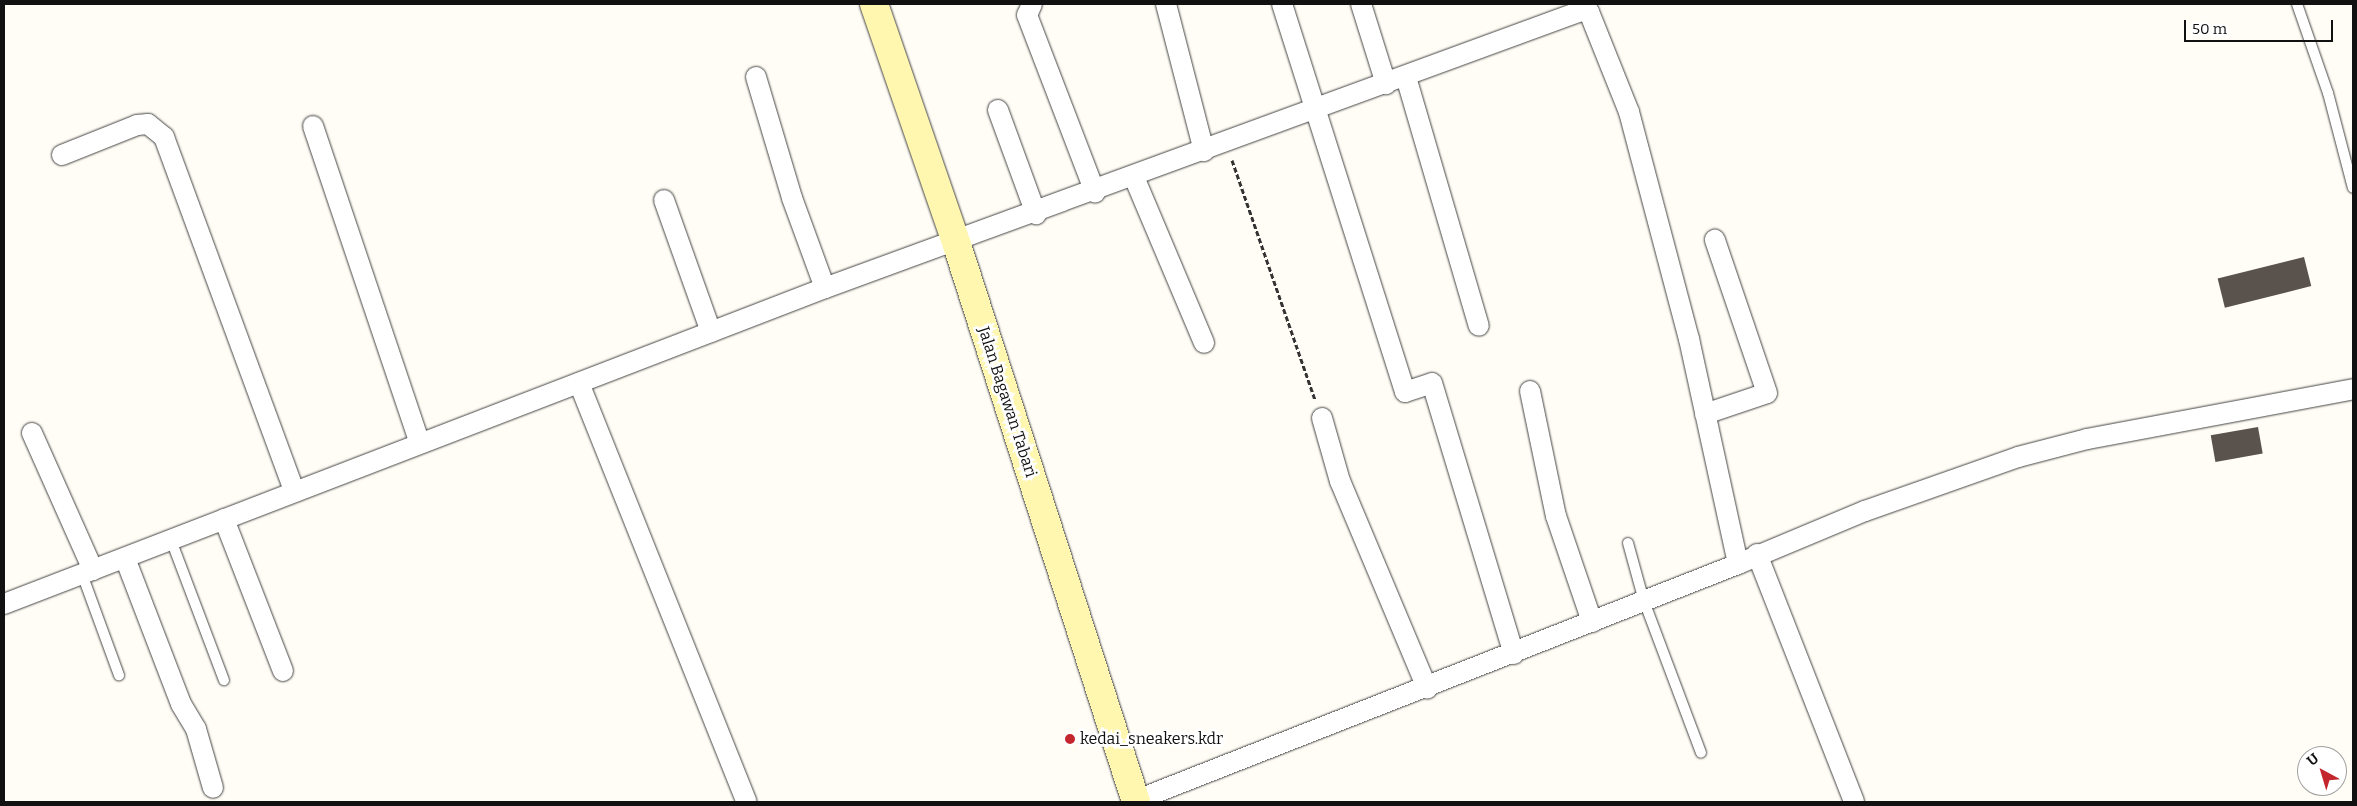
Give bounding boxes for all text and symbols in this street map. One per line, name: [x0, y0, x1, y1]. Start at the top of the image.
scale bar: [2187, 10, 2336, 42]
text: 50 m: [2192, 20, 2227, 38]
street label: Jalan Bagawan Tabari: [974, 324, 1040, 480]
place label: kedai_sneakers.kdr: [1080, 729, 1223, 749]
marker: kedai_sneakers.kdr: [1064, 733, 1076, 745]
north arrow: [2297, 746, 2347, 796]
text: U: [2303, 750, 2322, 770]

